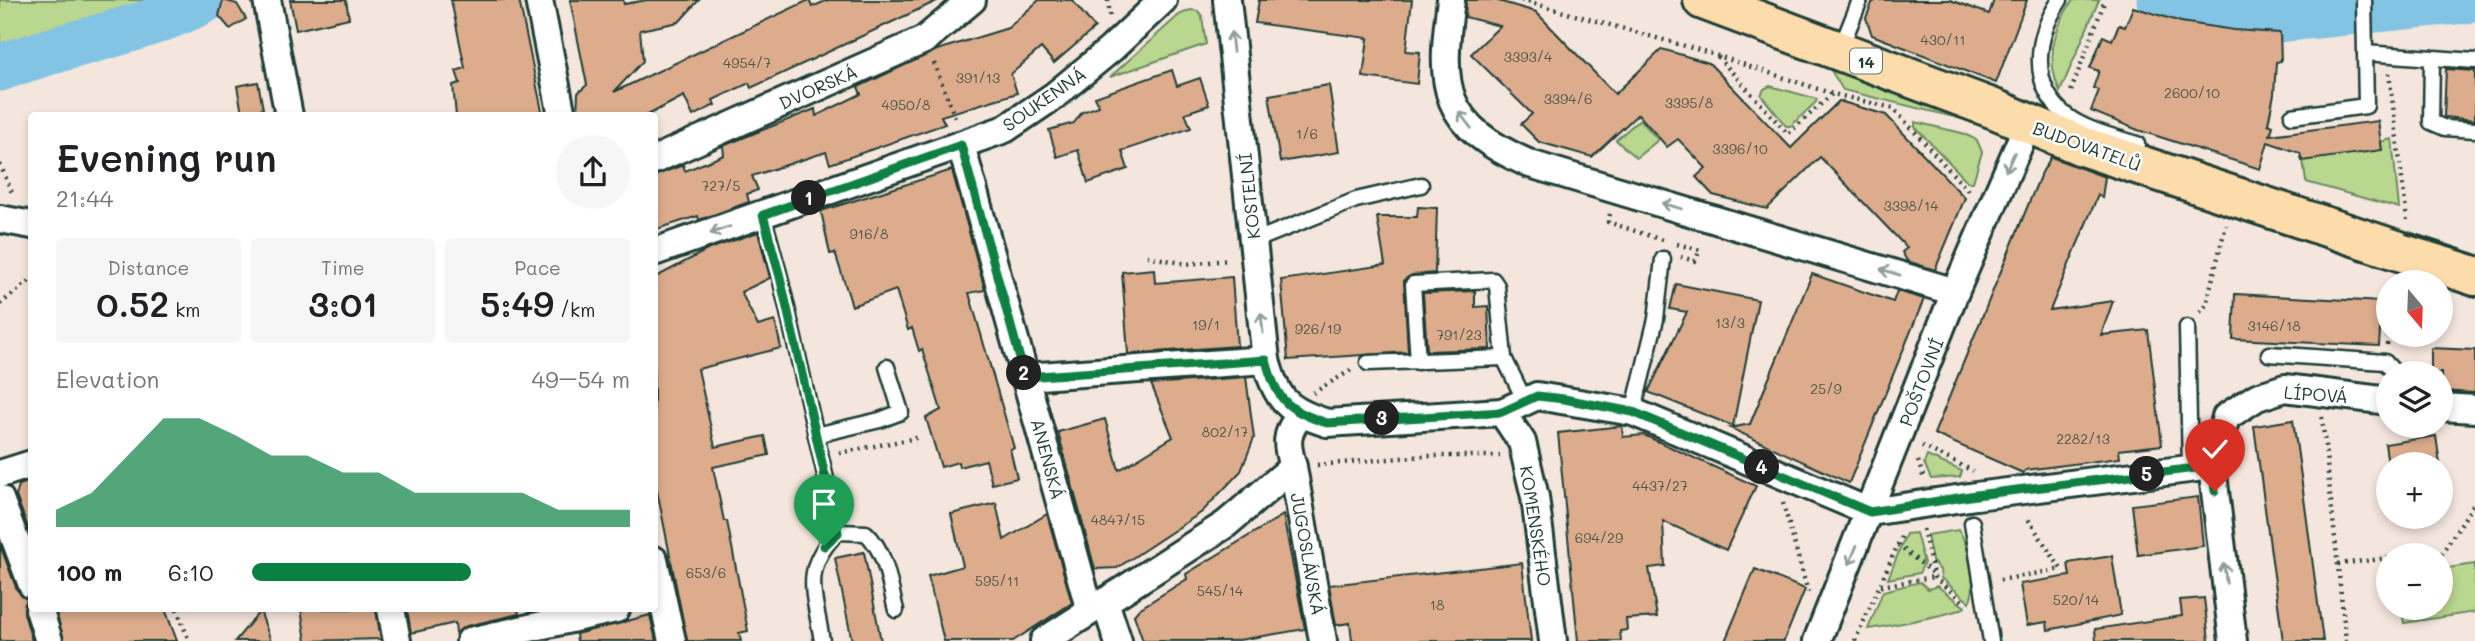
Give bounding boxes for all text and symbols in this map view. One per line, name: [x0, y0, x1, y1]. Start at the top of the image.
house number: 430/11: [1921, 30, 1965, 49]
one-way arrow: [1225, 31, 1238, 54]
house number: 3393/4: [1504, 47, 1553, 66]
road number: 14: [1850, 48, 1882, 74]
house number: 4954/7: [723, 53, 771, 72]
street label: DVORSKÁ: [775, 59, 861, 115]
street label: SOUKENNÁ: [998, 61, 1090, 137]
house number: 391/13: [956, 68, 1000, 87]
house number: 2600/10: [2164, 83, 2220, 102]
house number: 3394/6: [1544, 89, 1592, 108]
house number: 3395/8: [1665, 93, 1713, 112]
house number: 4950/8: [881, 95, 931, 114]
one-way arrow: [1458, 111, 1473, 130]
street label: BUDOVATELŮ: [2030, 115, 2144, 177]
house number: 1/6: [1296, 124, 1318, 143]
text: Evening run: [56, 132, 277, 182]
button: share: [556, 135, 630, 209]
house number: 3396/10: [1712, 139, 1768, 158]
one-way arrow: [2003, 151, 2017, 172]
street label: KOSTELNÍ: [1233, 152, 1265, 240]
house number: 727/5: [702, 176, 740, 195]
pin: 1: [792, 180, 826, 216]
text: 21:44: [56, 183, 113, 213]
text: 1: [804, 185, 813, 210]
house number: 3398/14: [1884, 196, 1939, 215]
one-way arrow: [1661, 199, 1684, 212]
house number: 916/8: [850, 224, 888, 243]
one-way arrow: [709, 225, 731, 237]
text: Distance: [107, 255, 189, 280]
text: Time: [321, 255, 365, 280]
text: Pace: [514, 255, 561, 280]
one-way arrow: [1879, 265, 1901, 278]
north arrow: [2376, 270, 2454, 346]
map controls: [2376, 270, 2453, 620]
text: 0.52: [96, 280, 169, 326]
text: 3:01: [308, 280, 378, 326]
text: 5:49: [480, 280, 554, 326]
text: km: [169, 297, 200, 322]
text: /km: [554, 297, 595, 322]
one-way arrow: [1256, 312, 1269, 335]
house number: 13/3: [1715, 313, 1745, 332]
house number: 19/1: [1192, 315, 1220, 334]
house number: 3146/18: [2247, 316, 2301, 335]
house number: 926/19: [1295, 319, 1341, 338]
house number: 791/23: [1436, 325, 1482, 344]
street label: POŠTOVNÍ: [1893, 334, 1949, 429]
pin: 2: [1006, 356, 1042, 390]
text: 2: [1018, 360, 1029, 385]
button: layers: [2376, 361, 2453, 438]
text: Elevation: [56, 364, 159, 394]
text: 49–54 m: [531, 364, 630, 394]
house number: 25/9: [1810, 379, 1842, 398]
street label: LÍPOVÁ: [2283, 380, 2349, 408]
pin: 3: [1364, 400, 1400, 436]
text: 3: [1376, 405, 1387, 430]
street label: ANENSKÁ: [1026, 416, 1070, 502]
pin: [2185, 419, 2245, 491]
house number: 802/17: [1202, 422, 1248, 441]
house number: 2282/13: [2056, 429, 2110, 448]
icon: check: [2196, 430, 2234, 468]
pin: 4: [1744, 449, 1780, 484]
button: +: [2376, 452, 2453, 529]
text: 4: [1755, 454, 1768, 479]
pin: 5: [2130, 456, 2164, 491]
text: 5: [2141, 461, 2152, 486]
street label: KOMENSKÉHO: [1515, 464, 1557, 588]
pin: [794, 474, 854, 546]
house number: 4437/27: [1632, 476, 1688, 495]
icon: arrive: [805, 485, 843, 523]
street label: JUGOSLÁVSKÁ: [1285, 491, 1331, 617]
house number: 4847/15: [1091, 510, 1145, 529]
house number: 694/29: [1575, 528, 1623, 547]
button: −: [2376, 543, 2453, 620]
one-way arrow: [1846, 544, 1859, 565]
text: 100 m: [56, 557, 122, 587]
text: 6:10: [168, 557, 214, 587]
one-way arrow: [2218, 562, 2231, 585]
house number: 653/6: [686, 563, 726, 582]
house number: 595/11: [975, 571, 1019, 590]
house number: 545/14: [1197, 581, 1244, 600]
house number: 520/14: [2053, 590, 2100, 609]
house number: 18: [1430, 595, 1444, 614]

